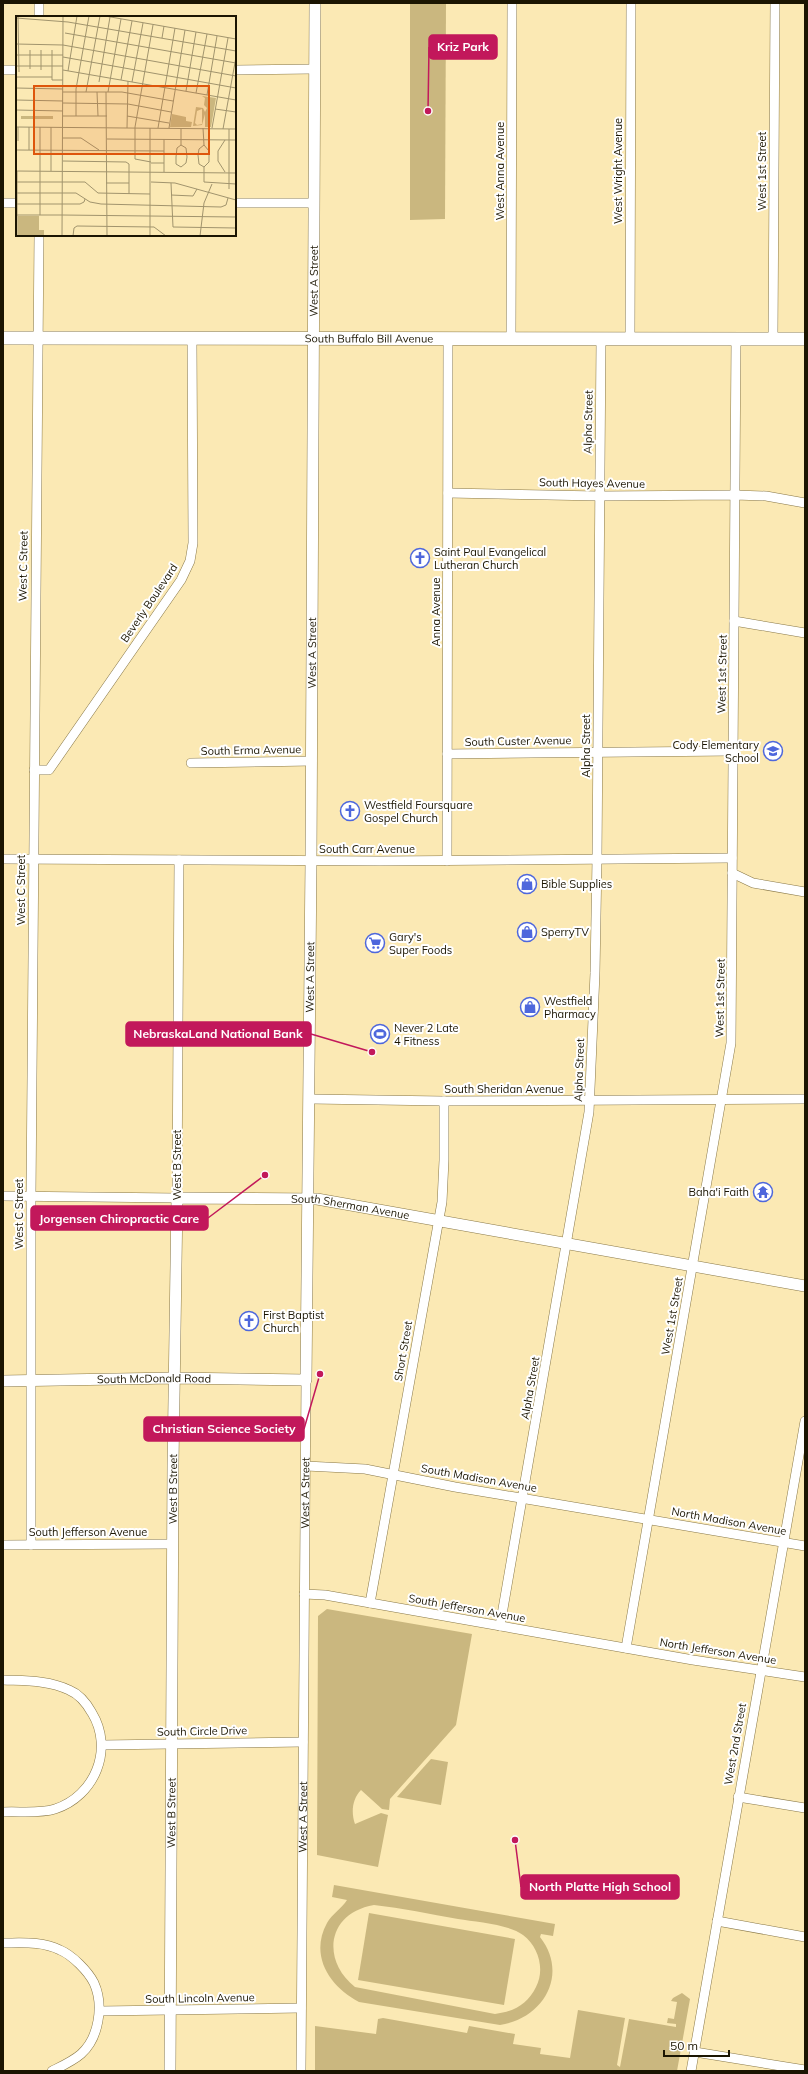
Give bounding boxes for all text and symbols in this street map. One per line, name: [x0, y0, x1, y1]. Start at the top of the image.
inset map: [16, 16, 236, 236]
callout: Kriz Park: [429, 35, 497, 59]
text: Kriz Park: [437, 39, 489, 54]
street label: West Wright Avenue: [611, 118, 625, 224]
street label: West Anna Avenue: [493, 122, 507, 220]
street label: West 1st Street: [755, 131, 769, 210]
street label: West A Street: [307, 245, 321, 317]
street label: South Buffalo Bill Avenue: [305, 331, 433, 346]
street label: Alpha Street: [580, 390, 596, 454]
street label: South Hayes Avenue: [539, 475, 645, 491]
street label: West C Street: [15, 530, 31, 601]
place label: Saint Paul Evangelical Lutheran Church: [434, 545, 546, 572]
church icon: Saint Paul Evangelical Lutheran Church: [409, 547, 431, 569]
street label: Beverly Boulevard: [117, 561, 181, 645]
street label: Anna Avenue: [429, 578, 443, 646]
street label: West A Street: [305, 617, 319, 689]
street label: West 1st Street: [714, 634, 730, 714]
street label: Alpha Street: [579, 714, 593, 778]
street label: South Custer Avenue: [465, 733, 571, 749]
place label: Cody Elementary School: [672, 738, 759, 765]
school or university icon: Cody Elementary School: [762, 740, 784, 762]
street label: South Erma Avenue: [201, 742, 301, 758]
place label: Westfield Foursquare Gospel Church: [364, 798, 473, 825]
church icon: Westfield Foursquare Gospel Church: [339, 800, 361, 822]
street label: South Carr Avenue: [319, 842, 415, 856]
street label: West C Street: [14, 855, 28, 925]
shop icon: Bible Supplies: [516, 873, 538, 895]
place label: Bible Supplies: [541, 877, 612, 891]
shop icon: SperryTV: [516, 921, 538, 943]
place label: SperryTV: [541, 925, 589, 939]
place label: Gary's Super Foods: [389, 930, 452, 957]
supermarket icon: Gary's Super Foods: [364, 932, 386, 954]
street label: West A Street: [303, 941, 317, 1013]
street label: West 1st Street: [712, 958, 728, 1038]
place label: Westfield Pharmacy: [544, 994, 596, 1021]
shop icon: Westfield Pharmacy: [519, 996, 541, 1018]
place label: Never 2 Late 4 Fitness: [394, 1021, 459, 1048]
callout: NebraskaLand National Bank: [126, 1022, 311, 1046]
sports icon: Never 2 Late 4 Fitness: [369, 1023, 391, 1045]
text: NebraskaLand National Bank: [133, 1026, 303, 1041]
street label: Alpha Street: [571, 1038, 587, 1102]
street label: South Sheridan Avenue: [444, 1082, 564, 1096]
street label: West B Street: [170, 1130, 184, 1200]
street label: West C Street: [12, 1179, 26, 1249]
temple icon: Baha'i Faith: [752, 1181, 774, 1203]
place label: Baha'i Faith: [688, 1185, 749, 1199]
street label: South Sherman Avenue: [291, 1192, 411, 1222]
callout: Jorgensen Chiropractic Care: [31, 1206, 208, 1230]
text: Jorgensen Chiropractic Care: [39, 1211, 199, 1226]
street label: West 1st Street: [658, 1276, 686, 1356]
place label: First Baptist Church: [263, 1308, 324, 1335]
church icon: First Baptist Church: [238, 1310, 260, 1332]
street label: Short Street: [391, 1320, 415, 1382]
street label: Alpha Street: [518, 1355, 542, 1421]
street label: South McDonald Road: [97, 1371, 211, 1386]
callout: Christian Science Society: [144, 1417, 304, 1441]
text: Christian Science Society: [152, 1421, 296, 1436]
street label: West B Street: [166, 1453, 180, 1524]
street label: West A Street: [298, 1457, 312, 1529]
street label: South Madison Avenue: [420, 1461, 538, 1495]
street label: North Madison Avenue: [670, 1504, 788, 1538]
street label: South Jefferson Avenue: [29, 1525, 147, 1539]
street label: South Jefferson Avenue: [407, 1591, 527, 1625]
street label: North Jefferson Avenue: [659, 1635, 777, 1667]
street label: West 2nd Street: [721, 1702, 749, 1786]
street label: South Circle Drive: [157, 1723, 247, 1739]
street label: West B Street: [164, 1778, 178, 1848]
street label: West A Street: [296, 1781, 310, 1853]
callout: North Platte High School: [521, 1875, 679, 1899]
text: North Platte High School: [529, 1879, 671, 1894]
street label: South Lincoln Avenue: [145, 1990, 255, 2006]
scale bar: [664, 2032, 729, 2058]
text: 50 m: [670, 2038, 698, 2053]

